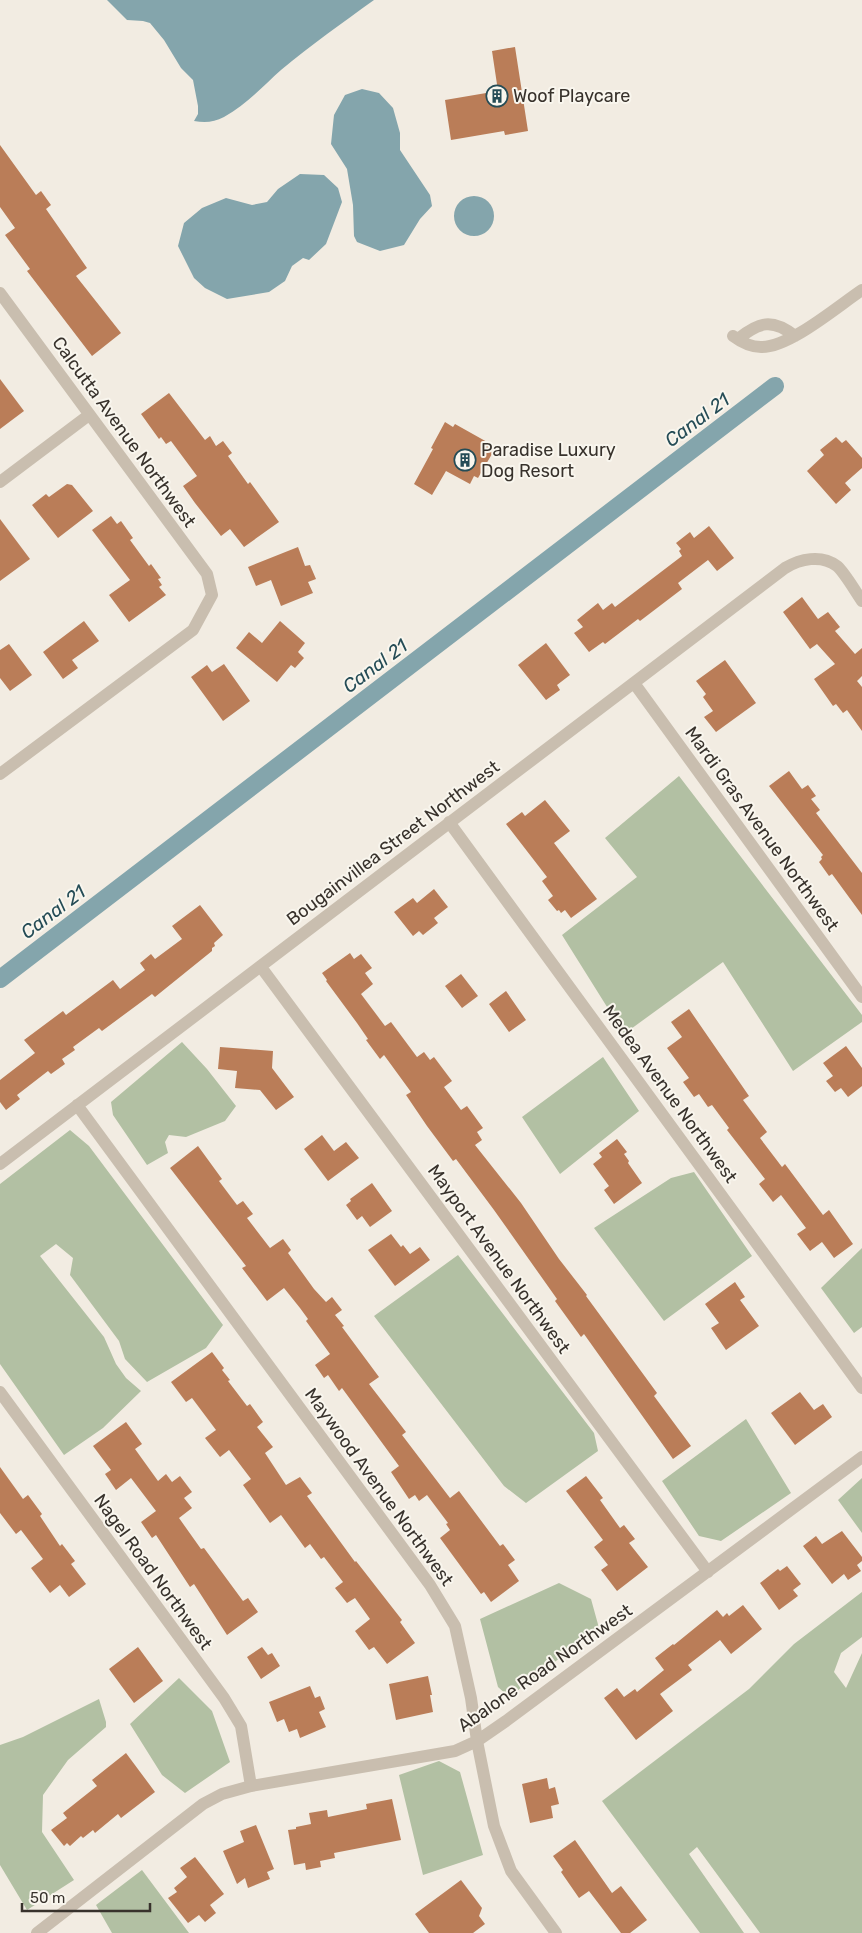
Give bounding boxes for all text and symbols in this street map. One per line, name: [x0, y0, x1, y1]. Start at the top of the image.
building icon: Woof Playcare: [485, 84, 509, 108]
place label: Woof Playcare: [513, 85, 630, 107]
street label: Calcutta Avenue Northwest: [47, 332, 201, 532]
water label: Canal 21: [660, 388, 735, 452]
place label: Paradise Luxury Dog Resort: [481, 439, 616, 482]
building icon: Paradise Luxury Dog Resort: [453, 448, 477, 472]
water label: Canal 21: [338, 634, 413, 698]
street label: Mardi Gras Avenue Northwest: [680, 722, 844, 936]
street label: Bougainvillea Street Northwest: [282, 756, 504, 930]
water label: Canal 21: [16, 880, 91, 944]
street label: Medea Avenue Northwest: [598, 1001, 742, 1187]
street label: Mayport Avenue Northwest: [423, 1160, 575, 1358]
street label: Maywood Avenue Northwest: [300, 1384, 458, 1590]
street label: Nagel Road Northwest: [89, 1490, 217, 1654]
street label: Abalone Road Northwest: [454, 1599, 636, 1737]
scale bar: [22, 1880, 150, 1912]
text: 50 m: [30, 1889, 65, 1907]

